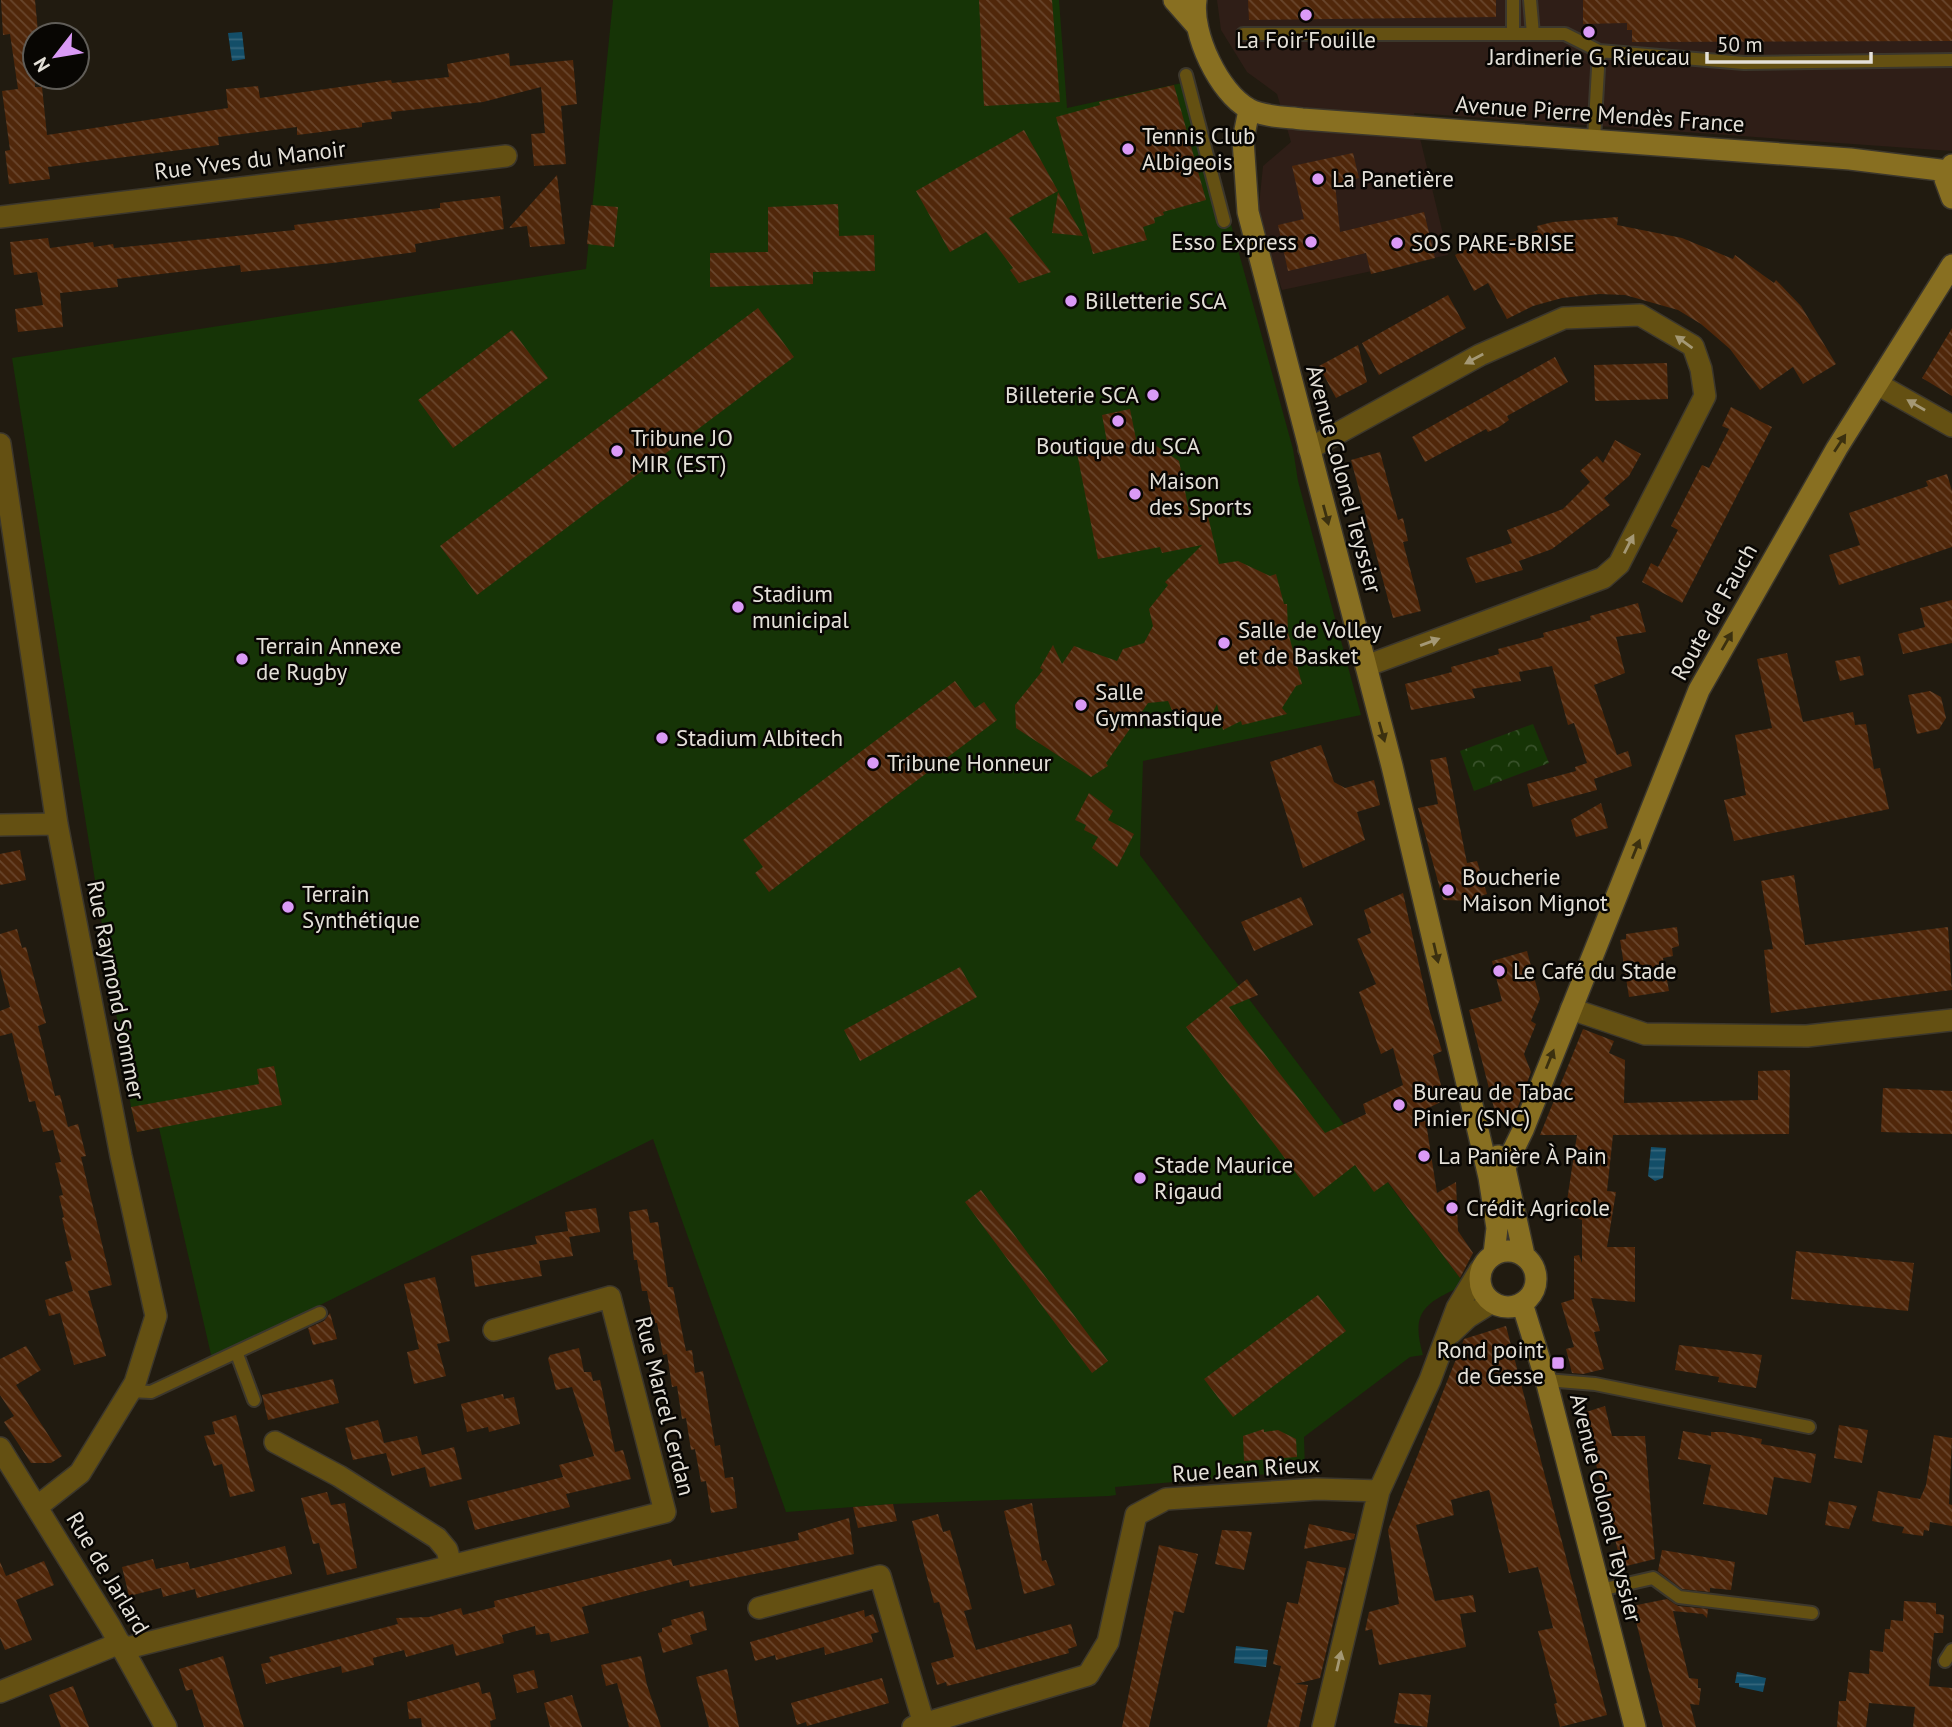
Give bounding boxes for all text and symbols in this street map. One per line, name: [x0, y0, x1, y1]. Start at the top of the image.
marker: La Foir'Fouille: [1298, 7, 1314, 23]
north arrow: [21, 21, 91, 91]
scale bar: [1707, 21, 1871, 65]
marker: Jardinerie G. Rieucau: [1581, 24, 1597, 40]
place label: La Foir'Fouille: [1236, 25, 1376, 54]
text: 50 m: [1717, 31, 1763, 58]
place label: Jardinerie G. Rieucau: [1487, 42, 1690, 71]
text: N: [28, 53, 55, 76]
street label: Avenue Pierre Mendès France: [1455, 89, 1746, 138]
place label: Tennis Club Albigeois: [1142, 121, 1255, 176]
street label: Rue Yves du Manoir: [153, 133, 347, 186]
marker: Tennis Club Albigeois: [1120, 141, 1136, 157]
place label: La Panetière: [1332, 164, 1454, 193]
marker: La Panetière: [1310, 171, 1326, 187]
place label: Esso Express: [1171, 227, 1297, 256]
place label: SOS PARE-BRISE: [1411, 228, 1575, 257]
marker: Esso Express: [1303, 234, 1319, 250]
marker: SOS PARE-BRISE: [1389, 235, 1405, 251]
place label: Billetterie SCA: [1085, 286, 1227, 315]
marker: Billetterie SCA: [1063, 293, 1079, 309]
one-way arrow: [1675, 335, 1693, 349]
one-way arrow: [1463, 353, 1483, 365]
street label: Avenue Colonel Teyssier: [1300, 362, 1389, 596]
place label: Billeterie SCA: [1005, 380, 1140, 409]
marker: Billeterie SCA: [1145, 387, 1161, 403]
one-way arrow: [1906, 399, 1925, 411]
marker: Boutique du SCA: [1110, 413, 1126, 429]
place label: Tribune JO MIR (EST): [631, 423, 733, 478]
place label: Boutique du SCA: [1036, 431, 1200, 460]
one-way arrow: [1834, 434, 1847, 453]
marker: Tribune JO MIR (EST): [609, 443, 625, 459]
place label: Maison des Sports: [1149, 466, 1252, 521]
marker: Maison des Sports: [1127, 486, 1143, 502]
one-way arrow: [1321, 505, 1332, 527]
one-way arrow: [1623, 534, 1634, 554]
street label: Route de Fauch: [1664, 538, 1763, 685]
place label: Stadium municipal: [752, 579, 849, 634]
marker: Stadium municipal: [730, 599, 746, 615]
place label: Salle de Volley et de Basket: [1238, 615, 1382, 670]
place label: Terrain Annexe de Rugby: [256, 631, 401, 686]
one-way arrow: [1721, 631, 1733, 651]
marker: Salle de Volley et de Basket: [1216, 635, 1232, 651]
one-way arrow: [1420, 636, 1441, 647]
marker: Terrain Annexe de Rugby: [234, 651, 250, 667]
place label: Salle Gymnastique: [1095, 677, 1223, 732]
marker: Salle Gymnastique: [1073, 697, 1089, 713]
one-way arrow: [1378, 722, 1388, 743]
place label: Stadium Albitech: [676, 723, 843, 752]
marker: Stadium Albitech: [654, 730, 670, 746]
place label: Tribune Honneur: [887, 748, 1052, 777]
marker: Tribune Honneur: [865, 755, 881, 771]
one-way arrow: [1631, 838, 1642, 859]
place label: Boucherie Maison Mignot: [1462, 862, 1608, 917]
street label: Rue Raymond Sommer: [81, 878, 152, 1102]
place label: Terrain Synthétique: [302, 879, 420, 934]
marker: Boucherie Maison Mignot: [1440, 882, 1456, 898]
marker: Terrain Synthétique: [280, 899, 296, 915]
one-way arrow: [1431, 942, 1442, 964]
place label: Le Café du Stade: [1513, 956, 1677, 985]
marker: Le Café du Stade: [1491, 963, 1507, 979]
one-way arrow: [1545, 1049, 1556, 1070]
place label: Bureau de Tabac Pinier (SNC): [1413, 1077, 1574, 1132]
marker: Bureau de Tabac Pinier (SNC): [1391, 1097, 1407, 1113]
place label: La Panière À Pain: [1438, 1141, 1607, 1170]
marker: La Panière À Pain: [1416, 1148, 1432, 1164]
place label: Stade Maurice Rigaud: [1154, 1150, 1293, 1205]
marker: Stade Maurice Rigaud: [1132, 1170, 1148, 1186]
place label: Crédit Agricole: [1466, 1193, 1610, 1222]
marker: Crédit Agricole: [1444, 1200, 1460, 1216]
street label: Rue Marcel Cerdan: [629, 1313, 702, 1499]
place label: Rond point de Gesse: [1437, 1335, 1544, 1390]
marker: Rond point de Gesse: [1550, 1355, 1566, 1371]
street label: Avenue Colonel Teyssier: [1564, 1390, 1649, 1625]
street label: Rue Jean Rieux: [1171, 1449, 1321, 1488]
street label: Rue de Jarlard: [60, 1506, 156, 1639]
one-way arrow: [1334, 1649, 1345, 1671]

